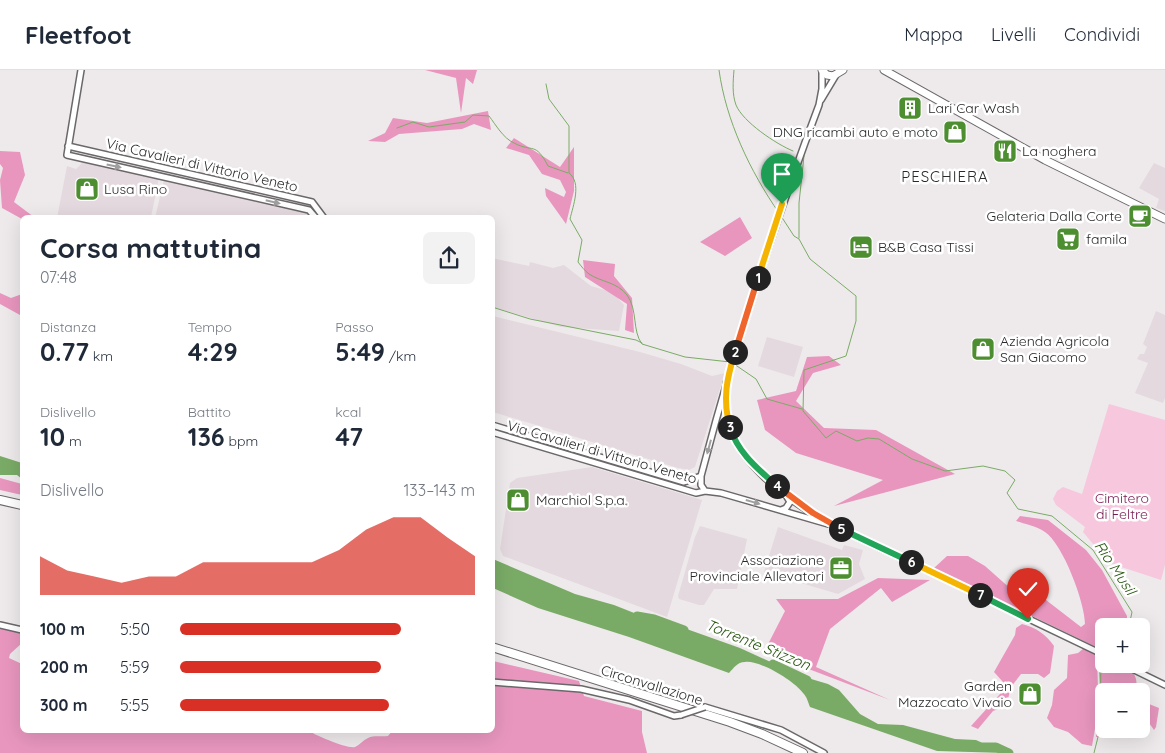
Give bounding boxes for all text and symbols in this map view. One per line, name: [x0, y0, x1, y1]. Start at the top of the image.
text: Fleetfoot: [25, 20, 132, 50]
text: Mappa: [904, 23, 963, 46]
text: Livelli: [991, 23, 1036, 46]
text: Condividi: [1064, 23, 1140, 46]
building icon: Lari Car Wash: [897, 95, 923, 121]
place label: Lari Car Wash: [928, 99, 1019, 117]
shop icon: DNG ricambi auto e moto: [942, 119, 968, 145]
place label: DNG ricambi auto e moto: [773, 123, 938, 141]
street label: Via Cavalieri di Vittorio Veneto: [104, 134, 300, 196]
restaurant icon: La noghera: [992, 138, 1018, 164]
place label: La noghera: [1022, 142, 1097, 160]
pin: [761, 153, 803, 204]
icon: arrive: [768, 160, 796, 188]
one-way arrow: [107, 162, 122, 170]
district label: PESCHIERA: [901, 167, 989, 186]
shop icon: Lusa Rino: [74, 176, 100, 202]
place label: Lusa Rino: [104, 180, 167, 198]
one-way arrow: [265, 198, 281, 206]
cafe icon: Gelateria Dalla Corte: [1127, 203, 1153, 229]
place label: Gelateria Dalla Corte: [987, 207, 1122, 225]
supermarket icon: famila: [1055, 226, 1081, 252]
text: Corsa mattutina: [40, 230, 261, 265]
place label: famila: [1086, 230, 1127, 248]
button: share: [423, 232, 475, 284]
hotel icon: B&B Casa Tissi: [848, 234, 874, 260]
place label: B&B Casa Tissi: [878, 238, 974, 256]
pin: 1: [746, 266, 770, 290]
text: 07:48: [40, 267, 77, 287]
text: 1: [756, 269, 761, 287]
text: Distanza: [40, 318, 96, 336]
text: Tempo: [188, 318, 232, 336]
text: Passo: [335, 318, 374, 336]
place label: Azienda Agricola San Giacomo: [1000, 332, 1109, 366]
text: 0.77: [40, 336, 89, 367]
text: 4:29: [188, 336, 238, 367]
text: 5:49: [335, 336, 385, 367]
shop icon: Azienda Agricola San Giacomo: [970, 336, 996, 362]
pin: 2: [722, 340, 748, 364]
text: 2: [732, 343, 739, 361]
text: km: [89, 347, 113, 365]
text: /km: [385, 347, 416, 365]
text: Dislivello: [40, 403, 96, 421]
text: Battito: [188, 403, 231, 421]
text: kcal: [335, 403, 361, 421]
pin: 3: [718, 414, 742, 440]
street label: Via Cavalieri di Vittorio Veneto: [505, 416, 699, 488]
text: 3: [727, 418, 734, 436]
text: 10: [40, 421, 65, 452]
text: 136: [188, 421, 225, 452]
text: 47: [335, 421, 363, 452]
text: m: [65, 432, 82, 450]
text: bpm: [225, 432, 258, 450]
one-way arrow: [704, 440, 712, 455]
pin: 4: [764, 474, 790, 498]
text: 4: [773, 477, 782, 495]
text: Dislivello: [40, 480, 104, 500]
text: 133–143 m: [403, 480, 475, 500]
shop icon: Marchiol S.p.a.: [505, 487, 531, 513]
park label: Cimitero di Feltre: [1095, 489, 1149, 523]
place label: Marchiol S.p.a.: [536, 491, 627, 509]
one-way arrow: [745, 499, 760, 507]
pin: 5: [828, 516, 854, 542]
text: 5: [837, 520, 846, 538]
water label: Rio Musil: [1090, 537, 1141, 600]
pin: 6: [898, 550, 924, 574]
place label: Associazione Provinciale Allevatori: [690, 551, 824, 585]
text: 6: [908, 553, 915, 571]
office icon: Associazione Provinciale Allevatori: [828, 555, 854, 581]
pin: [1007, 568, 1049, 619]
icon: check: [1014, 575, 1042, 603]
pin: 7: [968, 582, 992, 608]
text: 7: [977, 586, 984, 604]
water label: Torrente Stizzon: [703, 615, 813, 674]
map controls: [1095, 618, 1150, 738]
button: +: [1095, 618, 1150, 673]
text: 100 m: [40, 619, 85, 639]
text: 5:50: [120, 619, 150, 639]
text: 200 m: [40, 657, 88, 677]
text: 5:59: [120, 657, 149, 677]
street label: Circonvallazione: [599, 661, 705, 709]
place label: Garden Mazzocato Vivaio: [898, 677, 1012, 711]
shop icon: Garden Mazzocato Vivaio: [1017, 681, 1043, 707]
button: −: [1095, 683, 1150, 738]
text: 300 m: [40, 695, 87, 715]
text: 5:55: [120, 695, 149, 715]

